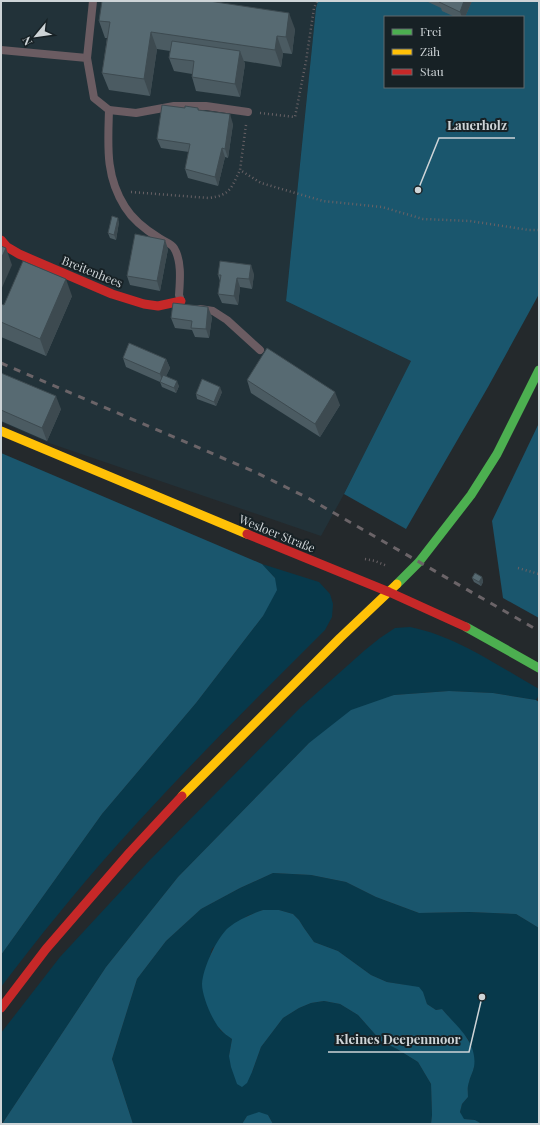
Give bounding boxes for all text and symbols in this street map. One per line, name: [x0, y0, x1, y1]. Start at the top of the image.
north arrow: [16, 16, 56, 56]
legend: [384, 16, 524, 88]
text: Frei: [420, 23, 442, 39]
text: N: [18, 34, 35, 48]
text: Zäh: [420, 43, 440, 59]
text: Stau: [420, 63, 444, 79]
callout: Lauerholz: [439, 113, 515, 138]
text: Lauerholz: [447, 116, 507, 133]
street label: Breitenhees: [60, 252, 125, 291]
street label: Wesloer Straße: [236, 510, 318, 556]
callout: Kleines Deepenmoor: [328, 1027, 469, 1052]
text: Kleines Deepenmoor: [335, 1030, 461, 1047]

